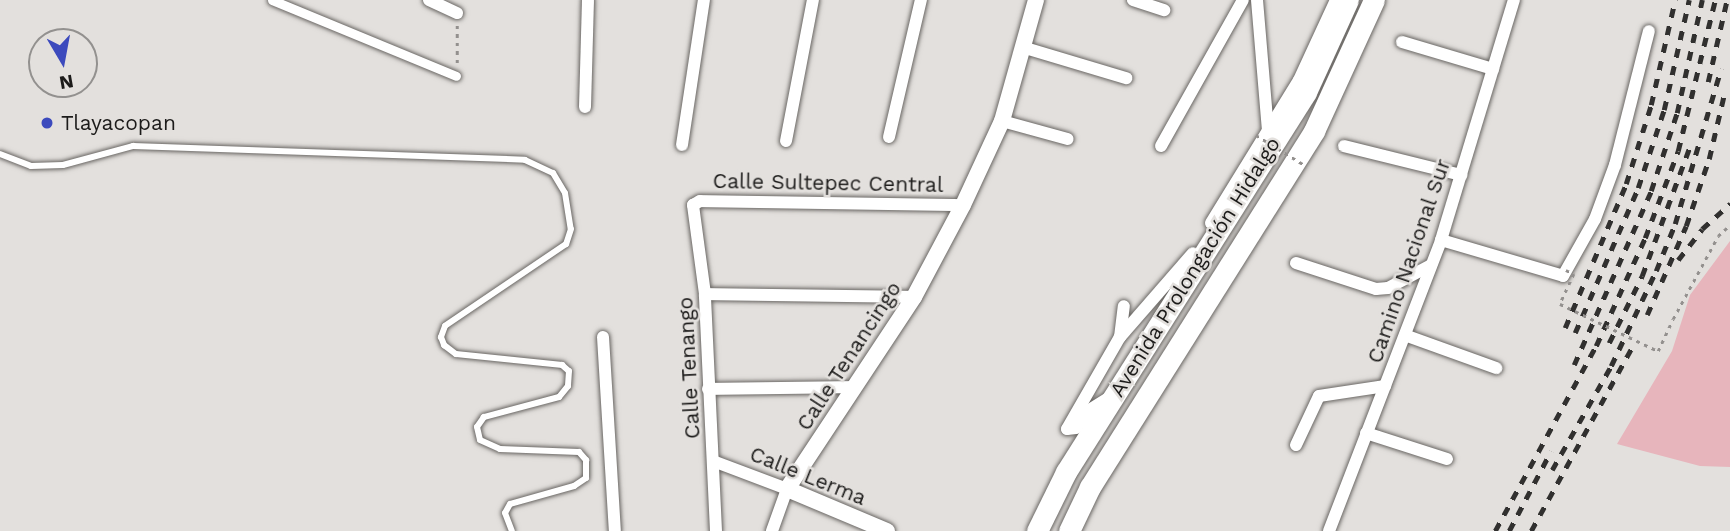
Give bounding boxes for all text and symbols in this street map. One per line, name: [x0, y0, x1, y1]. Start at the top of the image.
north arrow: [28, 28, 98, 98]
text: N: [57, 70, 75, 95]
place label: Tlayacopan: [61, 110, 176, 136]
marker: Tlayacopan: [39, 115, 55, 131]
street label: Avenida Prolongación Hidalgo: [1104, 132, 1286, 402]
street label: Camino Nacional Sur: [1362, 155, 1456, 367]
street label: Calle Sultepec Central: [712, 168, 944, 198]
street label: Calle Tenancingo: [791, 277, 907, 435]
street label: Calle Tenango: [673, 296, 705, 440]
street label: Calle Lerma: [746, 441, 870, 511]

